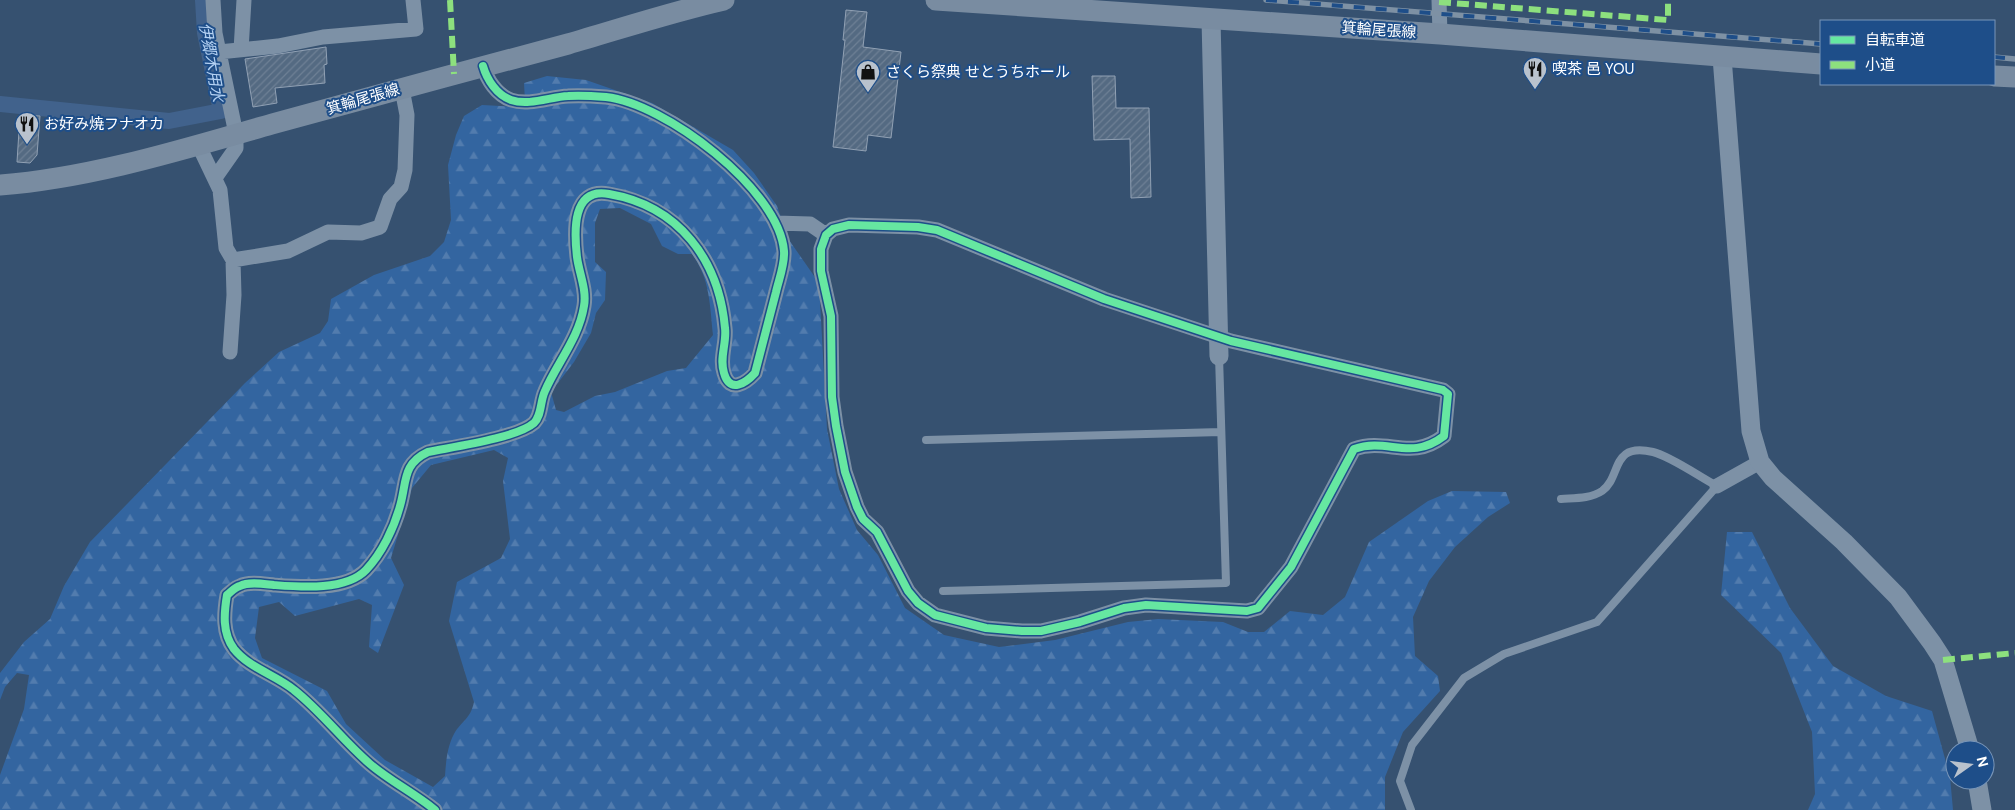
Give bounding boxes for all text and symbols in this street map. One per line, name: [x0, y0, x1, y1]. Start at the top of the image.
street label: 箕輪尾張線: [1341, 17, 1417, 43]
legend: [1820, 20, 1995, 85]
water label: 伊郷木用水: [194, 21, 229, 105]
text: 自転車道: [1865, 30, 1925, 50]
text: 小道: [1865, 55, 1895, 75]
restaurant icon: 喫茶 邑 YOU: [1522, 56, 1548, 90]
shop icon: さくら祭典 せとうちホール: [855, 59, 881, 93]
place label: 喫茶 邑 YOU: [1552, 59, 1634, 79]
place label: さくら祭典 せとうちホール: [886, 62, 1070, 82]
street label: 箕輪尾張線: [324, 79, 402, 119]
restaurant icon: お好み焼フナオカ: [14, 111, 40, 145]
place label: お好み焼フナオカ: [44, 114, 164, 134]
north arrow: [1945, 740, 1995, 790]
text: N: [1973, 755, 1993, 769]

